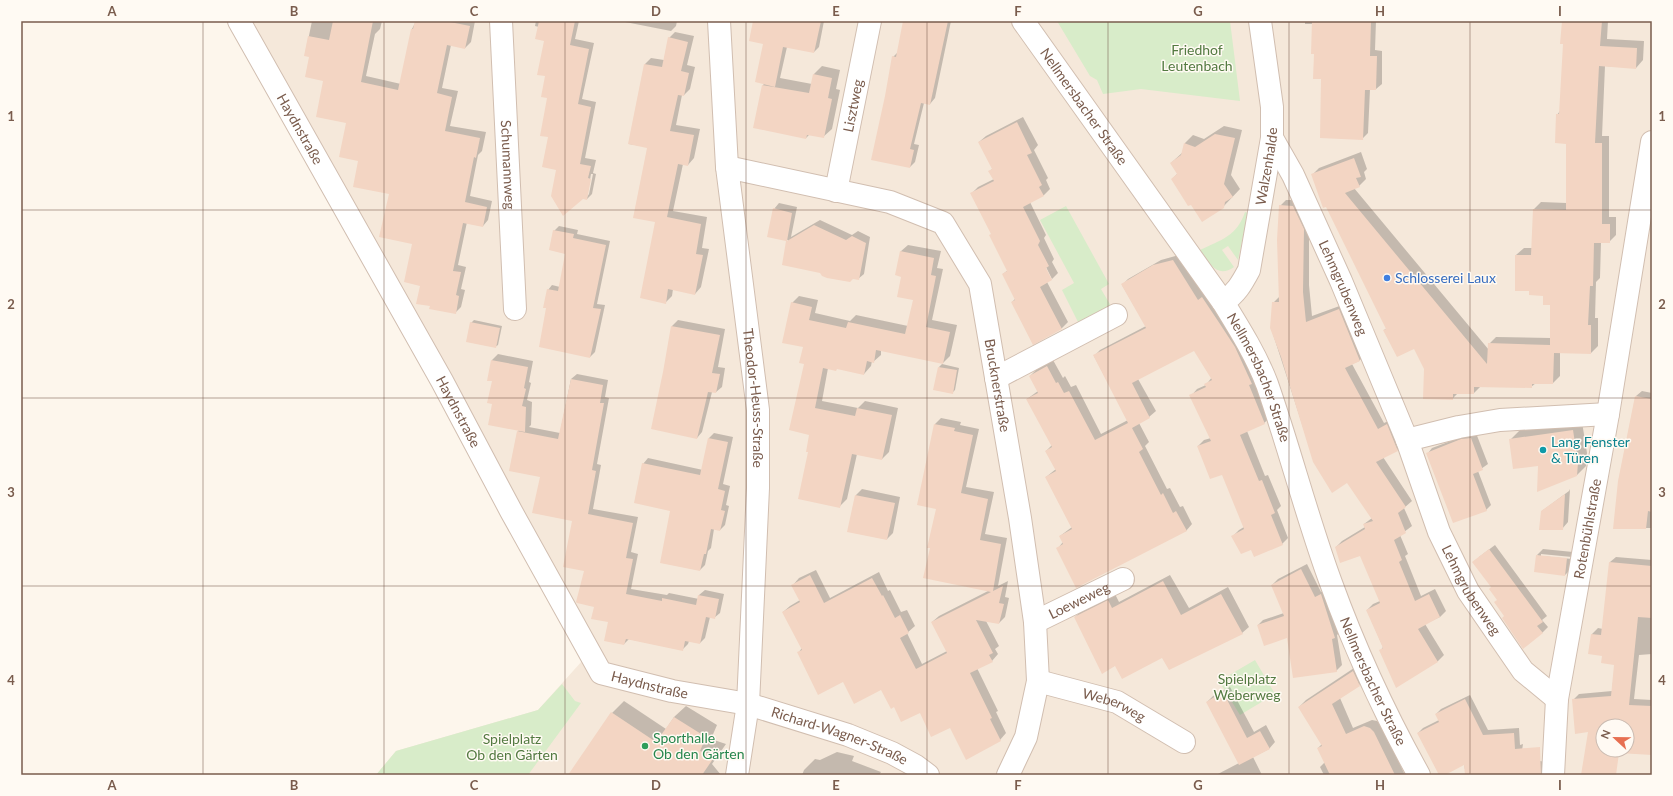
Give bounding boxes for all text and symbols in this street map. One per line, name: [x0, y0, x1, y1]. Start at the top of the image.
text: A: [106, 3, 117, 19]
text: B: [290, 3, 299, 19]
text: C: [470, 3, 479, 19]
text: D: [651, 3, 661, 19]
text: E: [832, 3, 840, 19]
text: F: [1014, 3, 1022, 19]
text: G: [1193, 3, 1203, 19]
text: H: [1375, 3, 1385, 19]
text: I: [1558, 3, 1562, 19]
park label: Friedhof Leutenbach: [1161, 41, 1233, 74]
street label: Nellmersbacher Straße: [1037, 45, 1132, 168]
street label: Lisztweg: [839, 78, 866, 134]
street label: Haydnstraße: [274, 90, 327, 167]
text: 1: [7, 108, 15, 124]
text: 1: [1658, 108, 1666, 124]
street label: Schumannweg: [498, 120, 519, 210]
street label: Walzenhalde: [1251, 127, 1280, 206]
street label: Lehmgrubenweg: [1316, 237, 1372, 338]
place label: Schlosserei Laux: [1395, 269, 1496, 286]
marker: Schlosserei Laux: [1382, 273, 1392, 283]
text: 2: [7, 296, 15, 312]
text: 2: [1658, 296, 1666, 312]
street label: Nellmersbacher Straße: [1224, 309, 1294, 444]
street label: Theodor-Heuss-Straße: [740, 327, 767, 468]
street label: Brucknerstraße: [981, 337, 1014, 433]
street label: Haydnstraße: [433, 373, 485, 450]
place label: Lang Fenster & Türen: [1551, 433, 1630, 466]
marker: Lang Fenster & Türen: [1538, 445, 1548, 455]
street label: Rotenbühlstraße: [1570, 477, 1604, 580]
text: 3: [7, 484, 15, 500]
text: 3: [1658, 484, 1666, 500]
street label: Lehmgrubenweg: [1439, 542, 1505, 638]
street label: Loeweweg: [1046, 578, 1112, 622]
street label: Nellmersbacher Straße: [1337, 614, 1410, 748]
street label: Haydnstraße: [610, 667, 690, 702]
park label: Spielplatz Weberweg: [1214, 670, 1281, 703]
text: 4: [7, 672, 15, 688]
text: 4: [1658, 672, 1666, 688]
street label: Weberweg: [1081, 684, 1149, 725]
street label: Richard-Wagner-Straße: [769, 703, 911, 768]
north arrow: [1595, 718, 1635, 758]
text: N: [1598, 728, 1613, 740]
place label: Sporthalle Ob den Gärten: [653, 729, 745, 762]
park label: Spielplatz Ob den Gärten: [466, 730, 558, 763]
marker: Sporthalle Ob den Gärten: [640, 741, 650, 751]
text: A: [106, 777, 117, 793]
text: B: [290, 777, 299, 793]
text: C: [470, 777, 479, 793]
text: D: [651, 777, 661, 793]
text: E: [832, 777, 840, 793]
text: F: [1014, 777, 1022, 793]
text: G: [1193, 777, 1203, 793]
text: H: [1375, 777, 1385, 793]
text: I: [1558, 777, 1562, 793]

